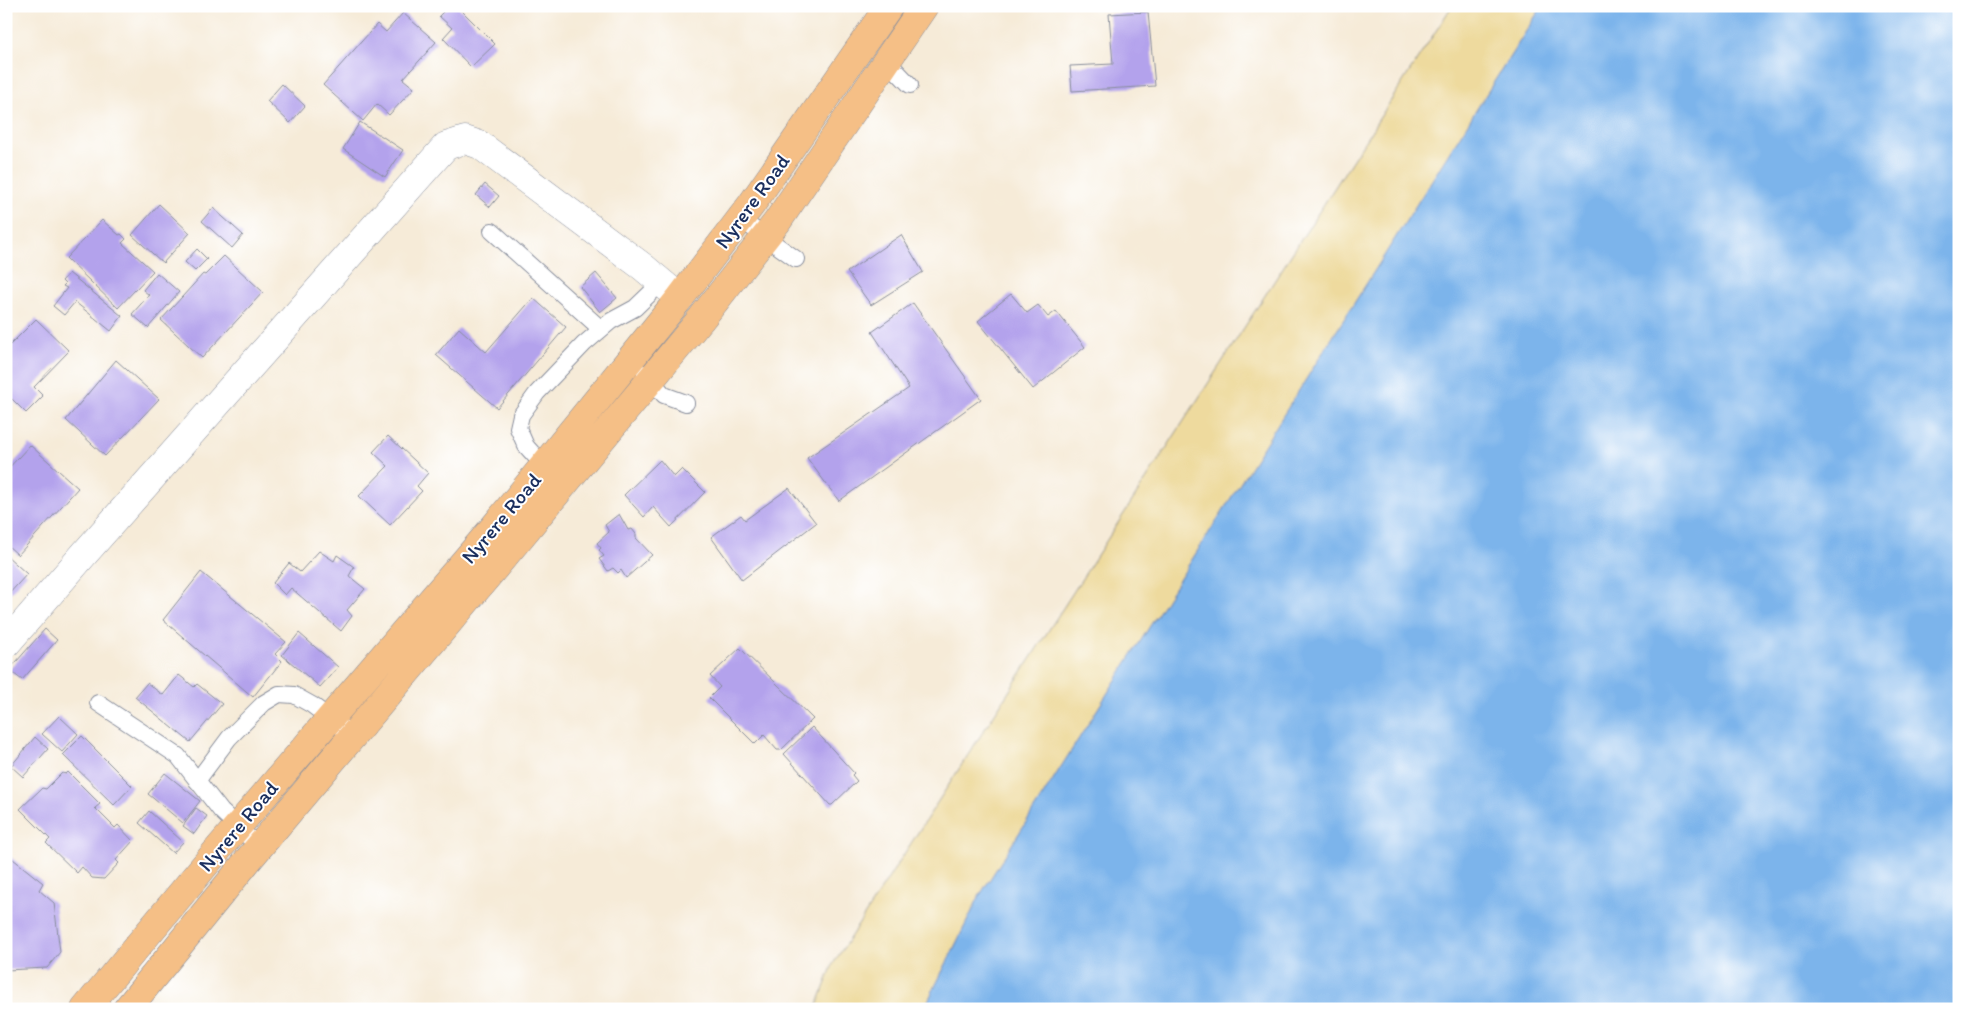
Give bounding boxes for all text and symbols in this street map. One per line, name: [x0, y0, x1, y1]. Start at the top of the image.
street label: Nyrere Road: [709, 148, 795, 253]
street label: Nyrere Road: [456, 467, 546, 569]
street label: Nyrere Road: [193, 775, 283, 877]

